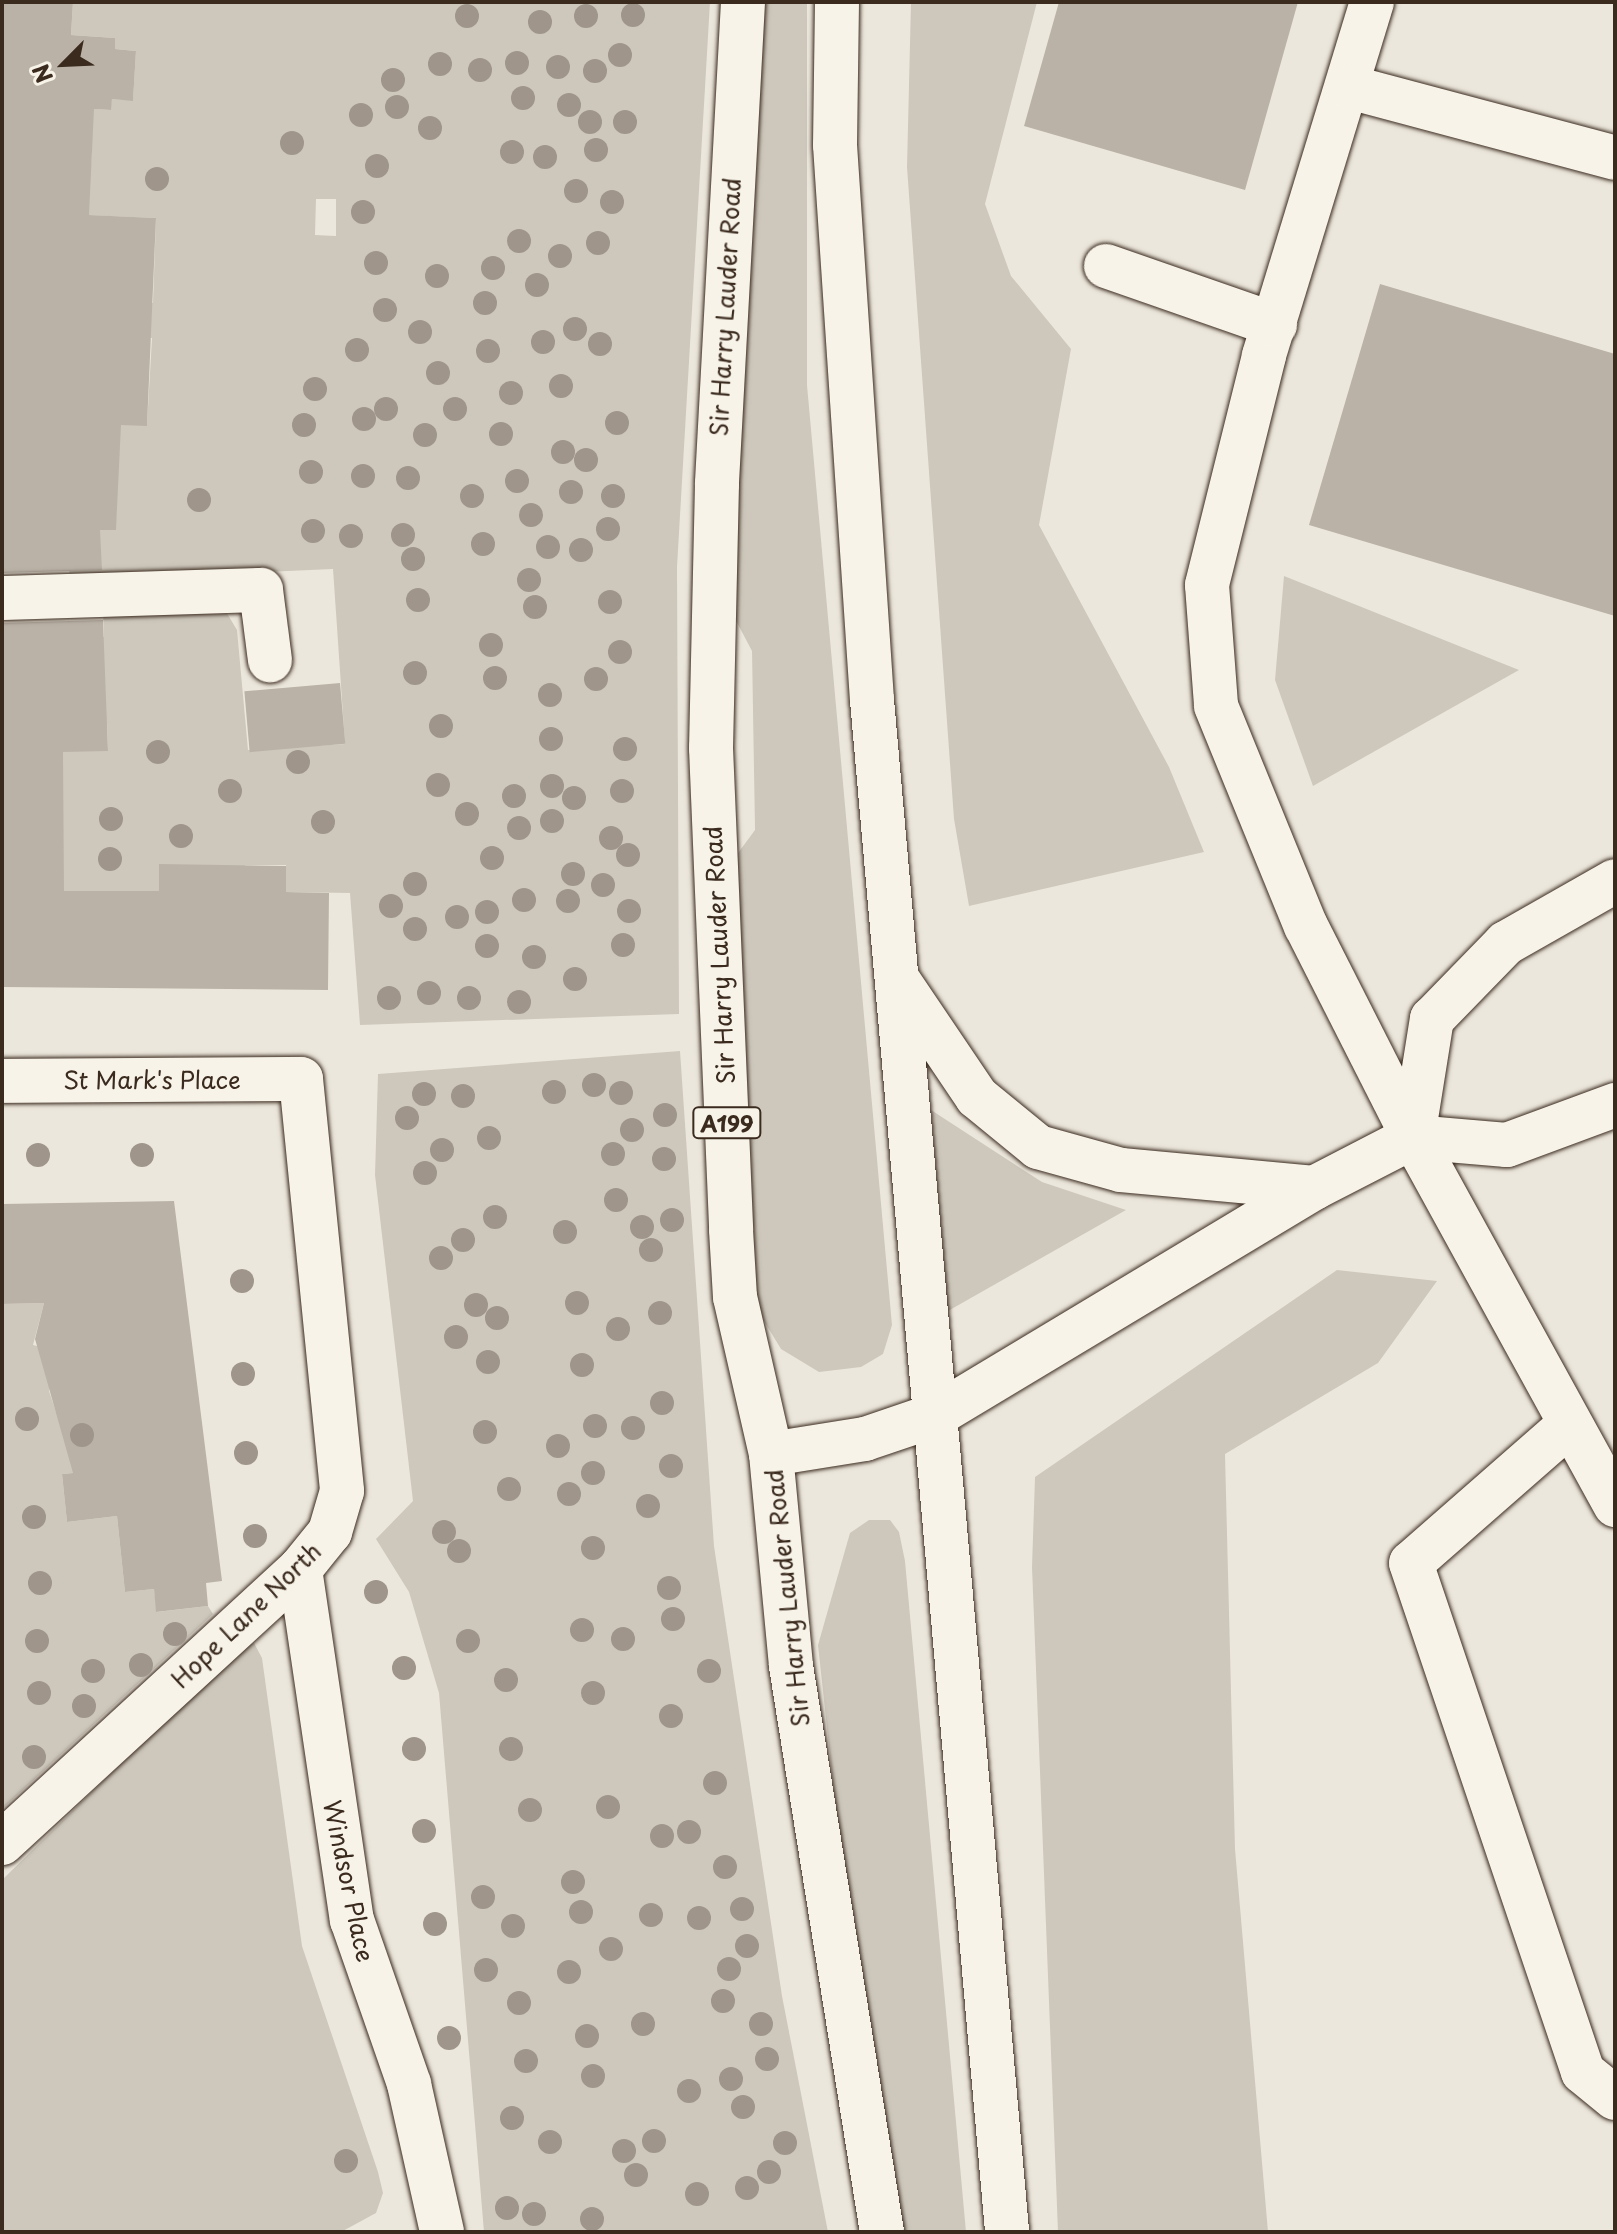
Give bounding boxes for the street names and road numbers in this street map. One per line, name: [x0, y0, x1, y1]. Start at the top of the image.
street label: Sir Harry Lauder Road: [704, 175, 746, 439]
street label: Sir Harry Lauder Road: [698, 823, 740, 1087]
street label: St Mark's Place: [63, 1066, 241, 1094]
road number: A199: [691, 1105, 763, 1141]
street label: Sir Harry Lauder Road: [759, 1466, 815, 1730]
street label: Hope Lane North: [165, 1536, 327, 1694]
street label: Windsor Place: [318, 1797, 380, 1965]

